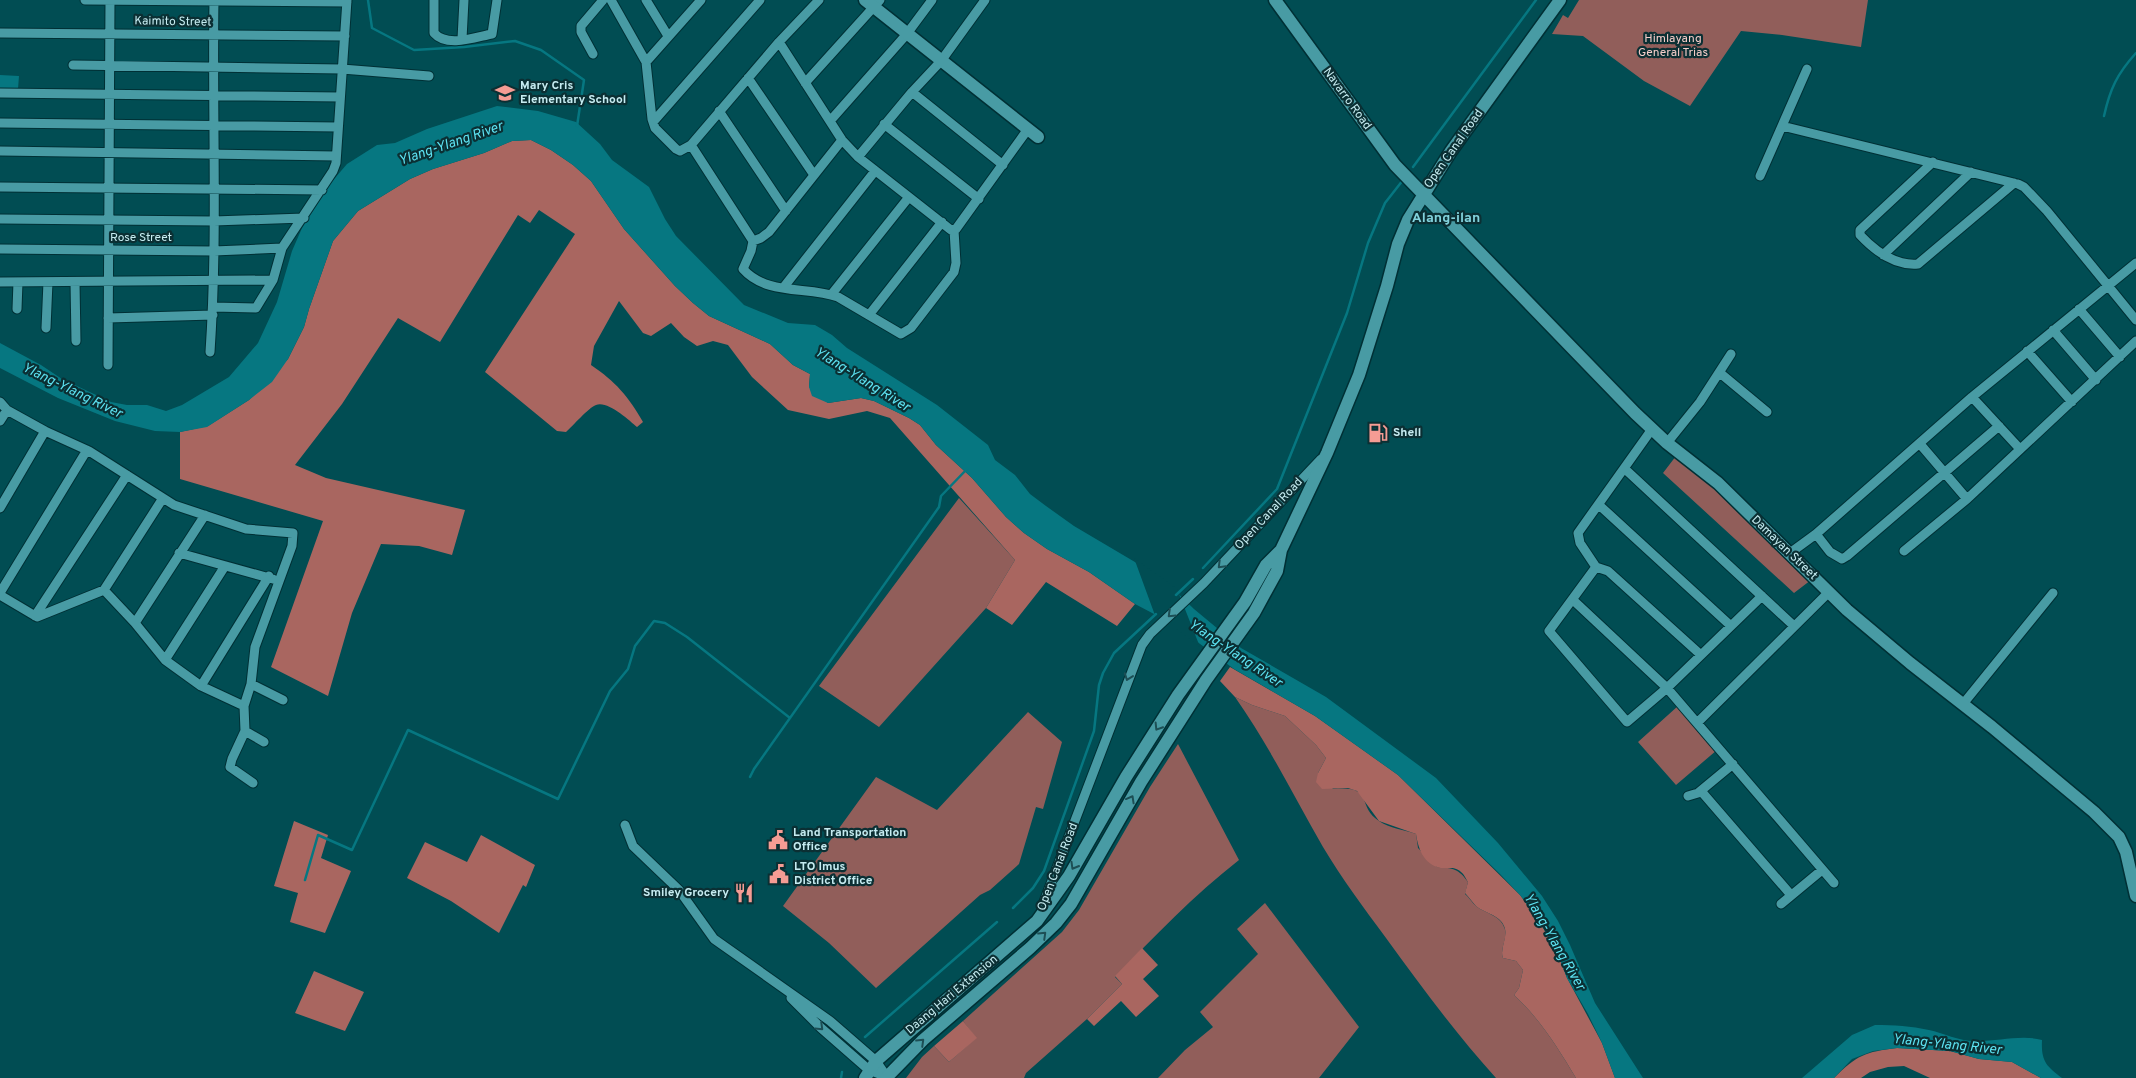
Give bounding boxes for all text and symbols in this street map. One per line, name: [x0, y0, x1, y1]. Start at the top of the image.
street label: Kaimito Street: [134, 13, 212, 31]
park label: Himlayang General Trias: [1638, 31, 1708, 61]
street label: Navarro Road: [1319, 65, 1375, 133]
place label: Mary Cris Elementary School: [520, 78, 626, 108]
school or university icon: Mary Cris Elementary School: [494, 82, 516, 104]
street label: Open Canal Road: [1421, 106, 1487, 192]
water label: Ylang-Ylang River: [397, 118, 507, 170]
district label: Alang-ilan: [1412, 210, 1480, 227]
street label: Rose Street: [110, 230, 172, 246]
water label: Ylang-Ylang River: [811, 344, 914, 417]
water label: Ylang-Ylang River: [19, 359, 126, 423]
fuel station icon: Shell: [1367, 422, 1389, 444]
place label: Shell: [1393, 425, 1421, 441]
street label: Open Canal Road: [1231, 475, 1307, 553]
street label: Damayan Street: [1747, 512, 1821, 584]
one-way arrow: [1218, 559, 1227, 568]
one-way arrow: [1168, 608, 1177, 617]
water label: Ylang-Ylang River: [1185, 616, 1286, 693]
one-way arrow: [1124, 673, 1134, 681]
one-way arrow: [1155, 721, 1164, 731]
one-way arrow: [1125, 796, 1135, 805]
street label: Open Canal Road: [1034, 821, 1082, 913]
place label: Land Transportation Office: [793, 825, 906, 855]
public building icon: Land Transportation Office: [767, 829, 789, 851]
place label: LTO Imus District Office: [794, 859, 873, 889]
one-way arrow: [1071, 861, 1081, 870]
public building icon: LTO Imus District Office: [768, 863, 790, 885]
restaurant icon: Smiley Grocery: [733, 882, 755, 904]
place label: Smiley Grocery: [643, 885, 729, 901]
water label: Ylang-Ylang River: [1519, 890, 1589, 995]
one-way arrow: [1038, 932, 1047, 941]
street label: Daang Hari Extension: [903, 952, 1001, 1038]
one-way arrow: [815, 1021, 824, 1030]
water label: Ylang-Ylang River: [1892, 1031, 2004, 1059]
one-way arrow: [915, 1039, 924, 1048]

